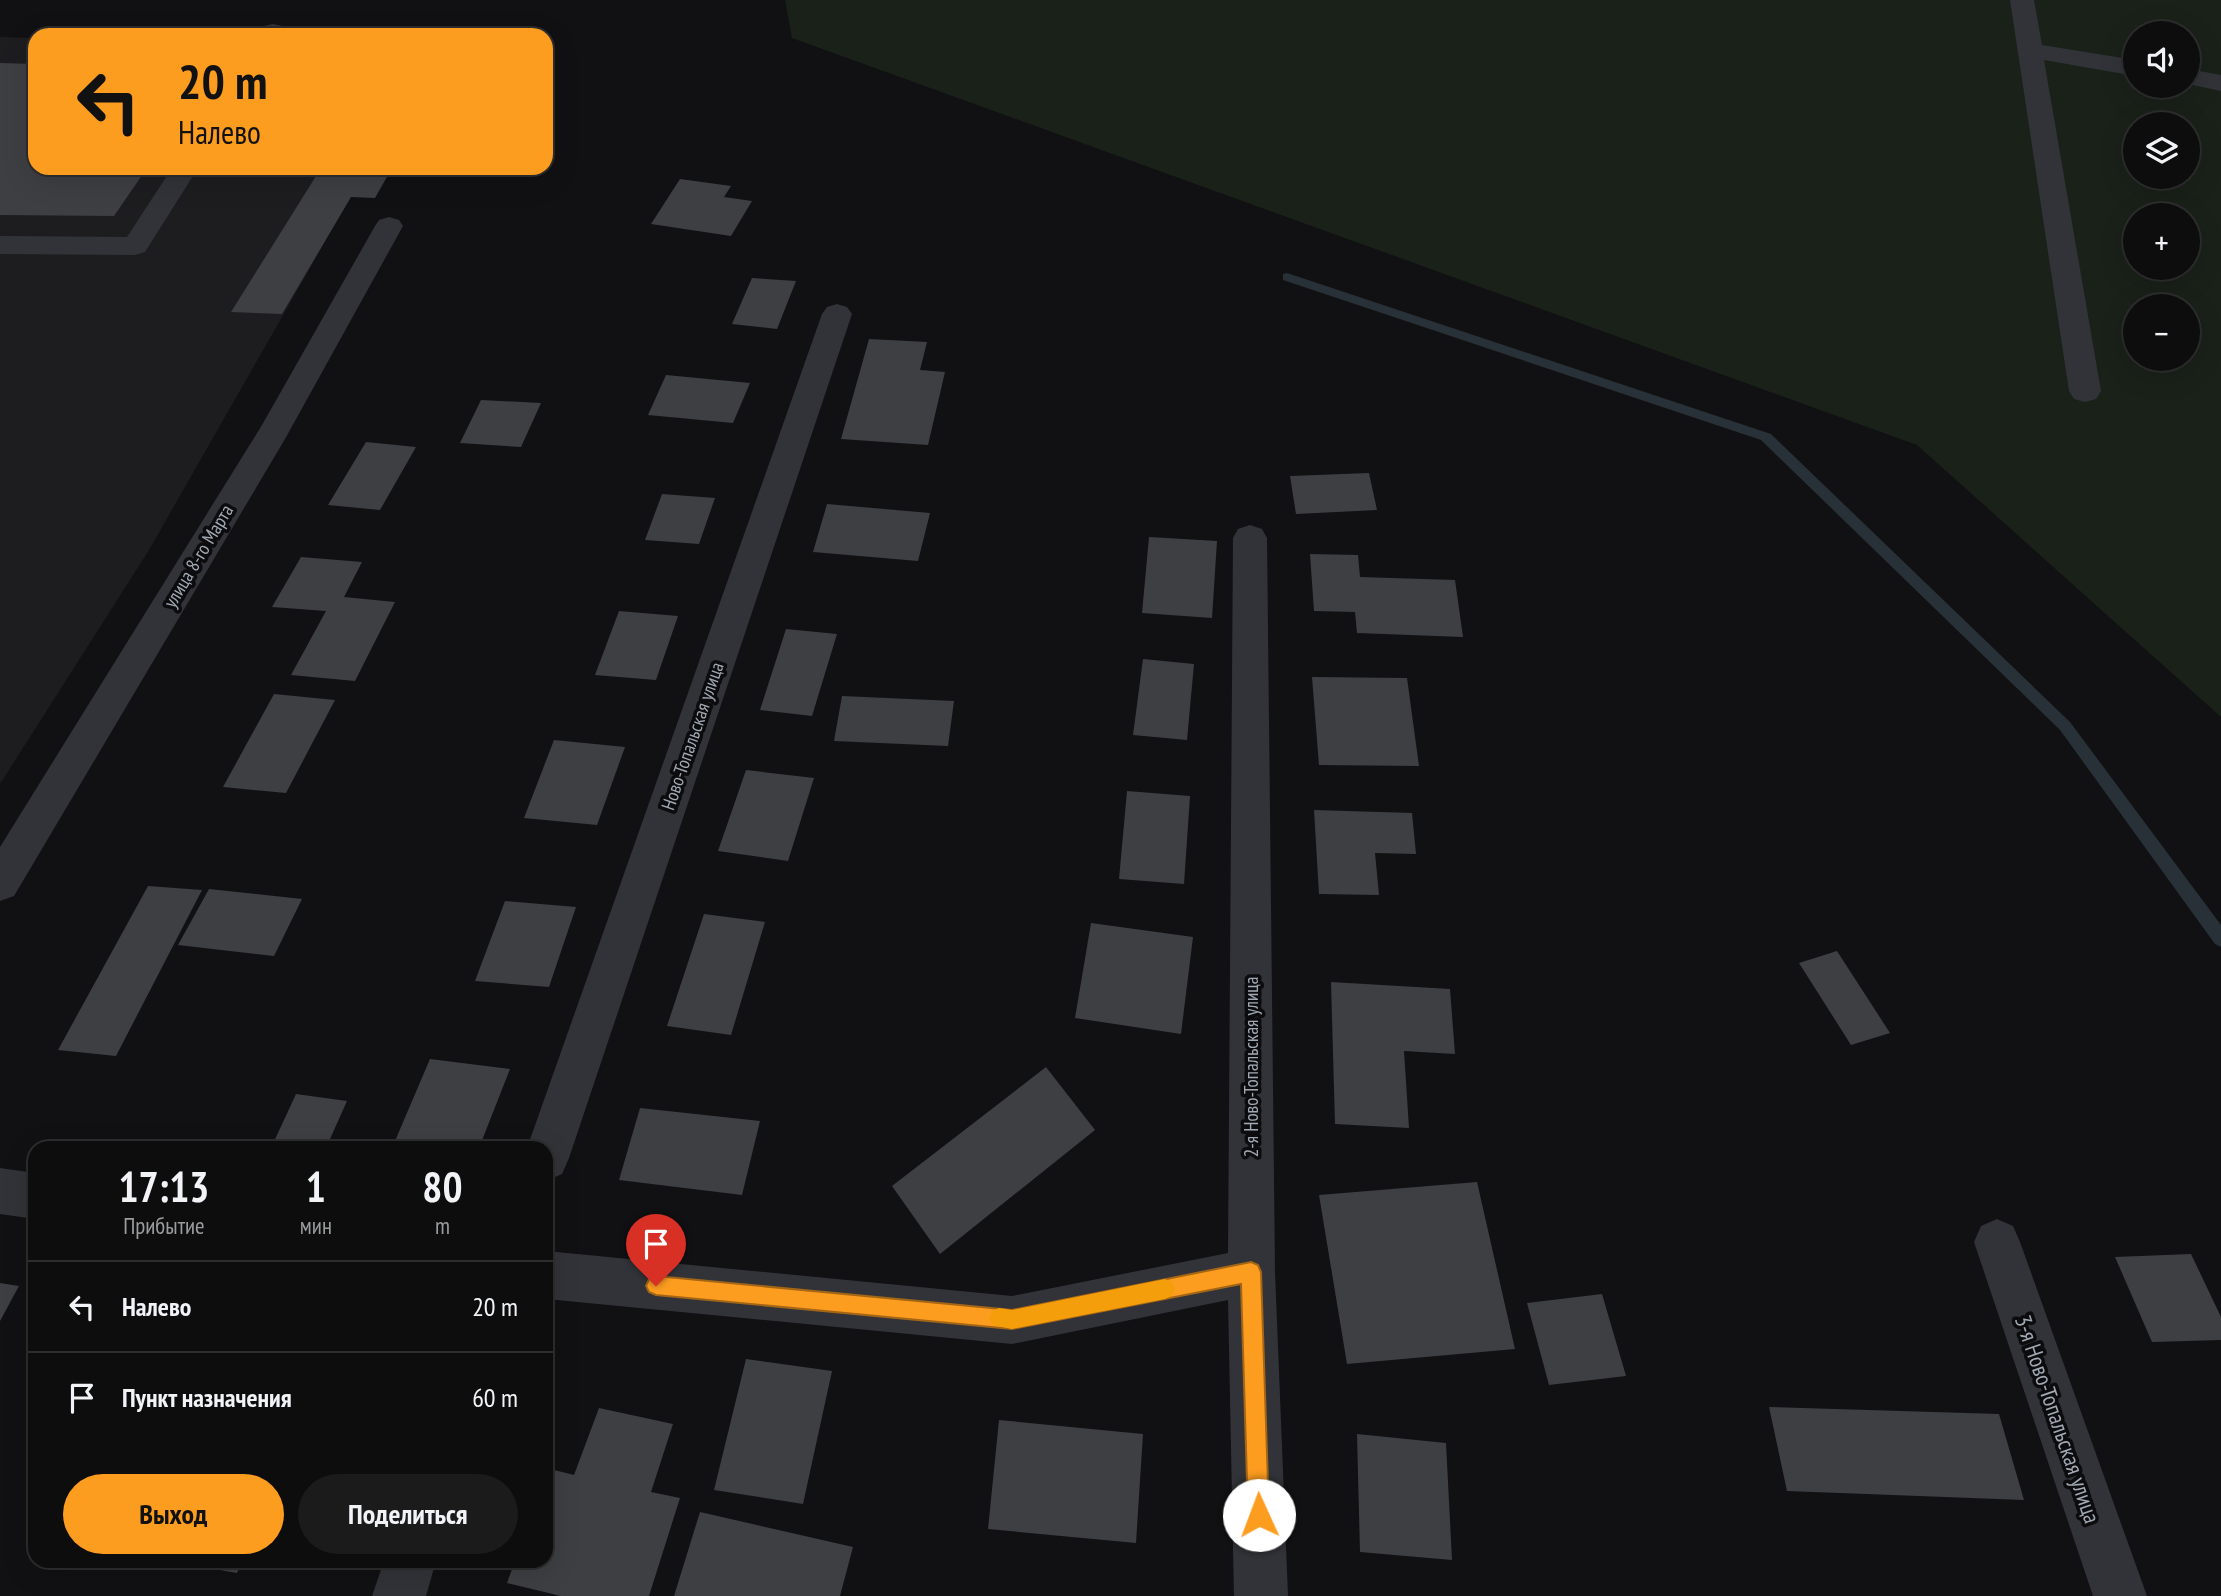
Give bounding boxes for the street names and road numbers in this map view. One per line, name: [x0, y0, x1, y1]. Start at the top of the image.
street label: улица 8-го Марта: [158, 500, 238, 612]
street label: Ново-Топальская улица: [655, 659, 729, 813]
street label: 2-я Ново-Топальская улица: [1239, 977, 1263, 1157]
street label: 3-я Ново-Топальская улица: [2009, 1311, 2107, 1527]

